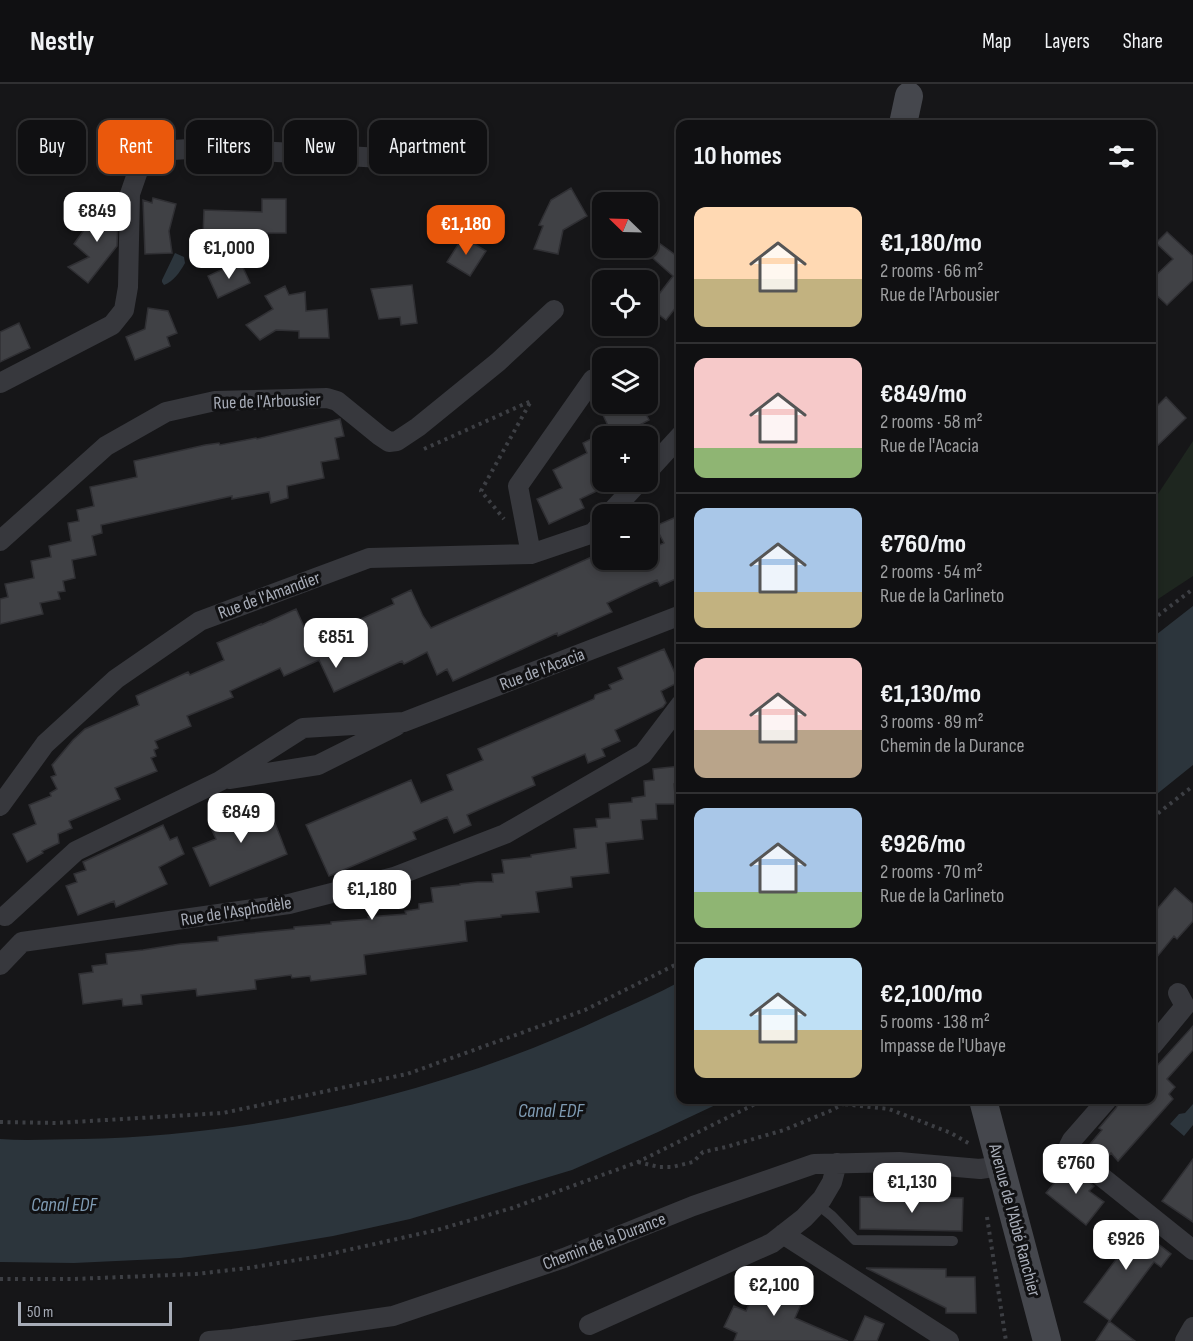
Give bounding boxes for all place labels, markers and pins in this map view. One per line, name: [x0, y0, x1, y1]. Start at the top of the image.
pin: €849: [61, 192, 133, 243]
pin: €1,180: [417, 205, 515, 256]
pin: €1,000: [180, 229, 278, 280]
pin: €851: [300, 618, 372, 669]
pin: €849: [205, 793, 277, 844]
pin: €1,180: [323, 870, 421, 921]
pin: €760: [1040, 1144, 1112, 1195]
pin: €1,130: [863, 1163, 961, 1214]
pin: €926: [1090, 1220, 1162, 1271]
pin: €2,100: [725, 1266, 823, 1317]

